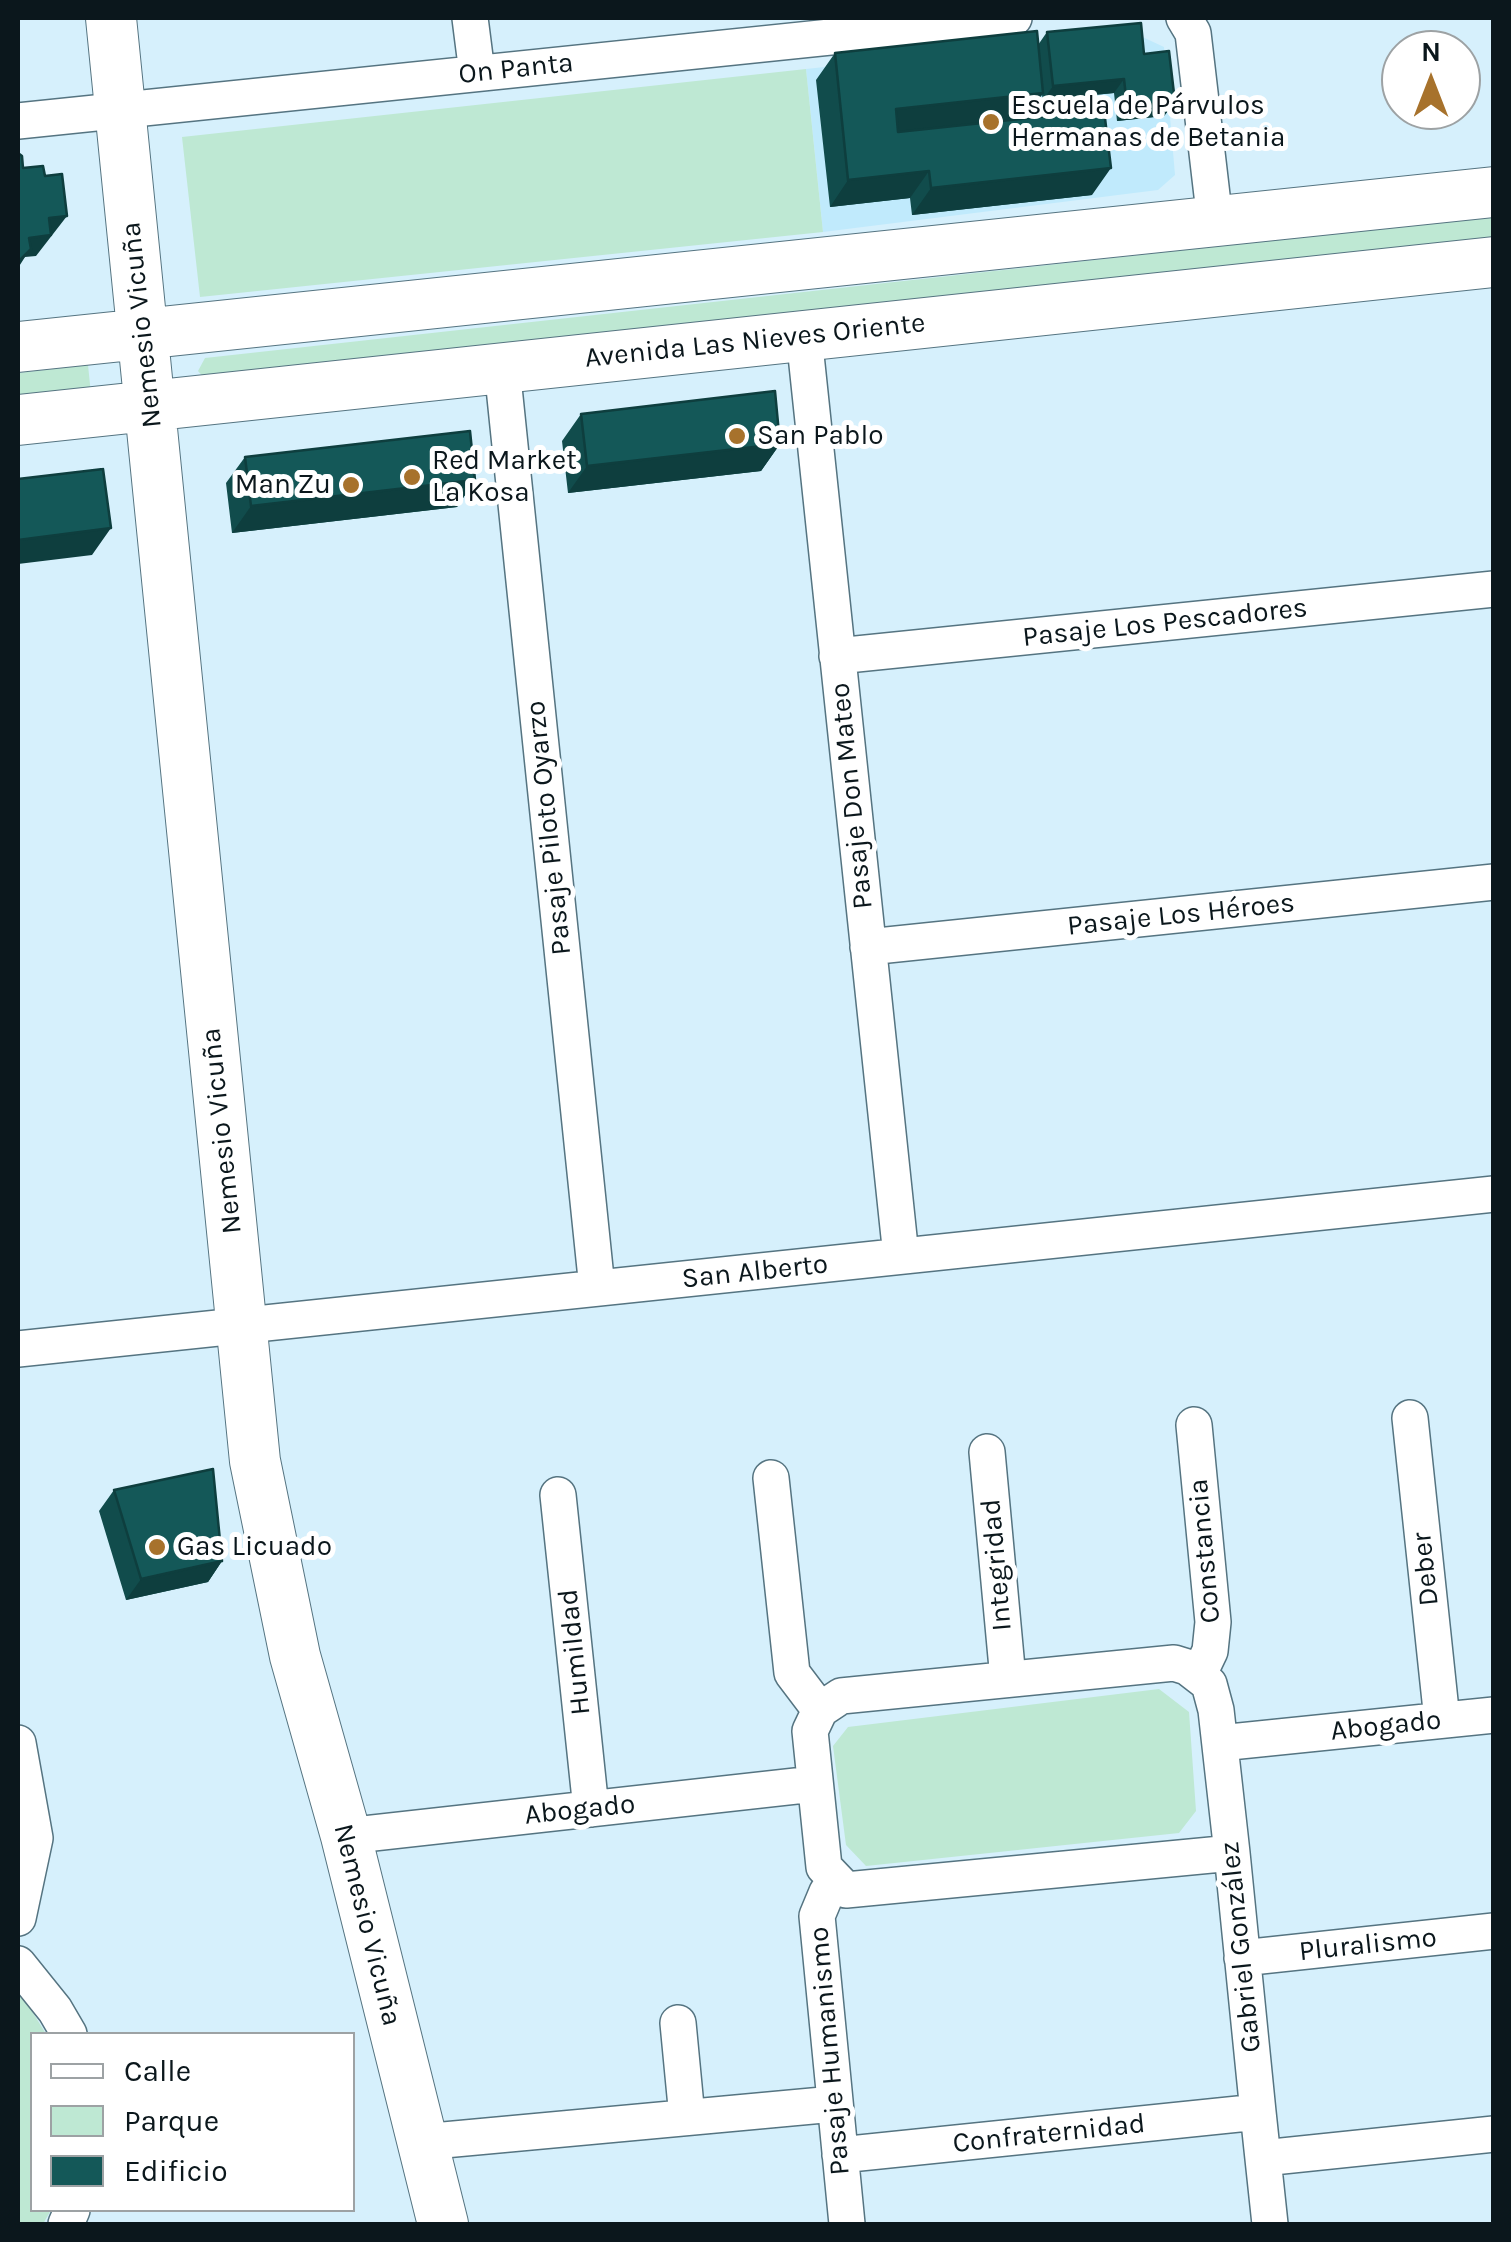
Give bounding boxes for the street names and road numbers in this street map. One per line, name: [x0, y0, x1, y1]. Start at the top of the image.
street label: On Panta: [457, 46, 575, 92]
street label: Nemesio Vicuña: [114, 220, 170, 430]
street label: Avenida Las Nieves Oriente: [583, 306, 927, 376]
street label: Pasaje Los Pescadores: [1021, 591, 1309, 655]
street label: Pasaje Don Mateo: [823, 681, 881, 911]
street label: Pasaje Piloto Oyarzo: [519, 699, 579, 957]
street label: Pasaje Los Héroes: [1066, 886, 1296, 944]
street label: Nemesio Vicuña: [194, 1026, 250, 1236]
street label: San Alberto: [680, 1248, 830, 1296]
street label: Constancia: [1182, 1477, 1228, 1625]
street label: Integridad: [974, 1498, 1020, 1632]
street label: Deber: [1405, 1530, 1447, 1608]
street label: Humildad: [552, 1587, 598, 1717]
street label: Abogado: [1329, 1703, 1443, 1749]
street label: Abogado: [523, 1787, 637, 1833]
street label: Nemesio Vicuña: [326, 1821, 408, 2029]
street label: Gabriel González: [1213, 1840, 1269, 2054]
street label: Pluralismo: [1298, 1921, 1438, 1969]
street label: Pasaje Humanismo: [802, 1925, 858, 2177]
street label: Confraternidad: [951, 2107, 1147, 2161]

